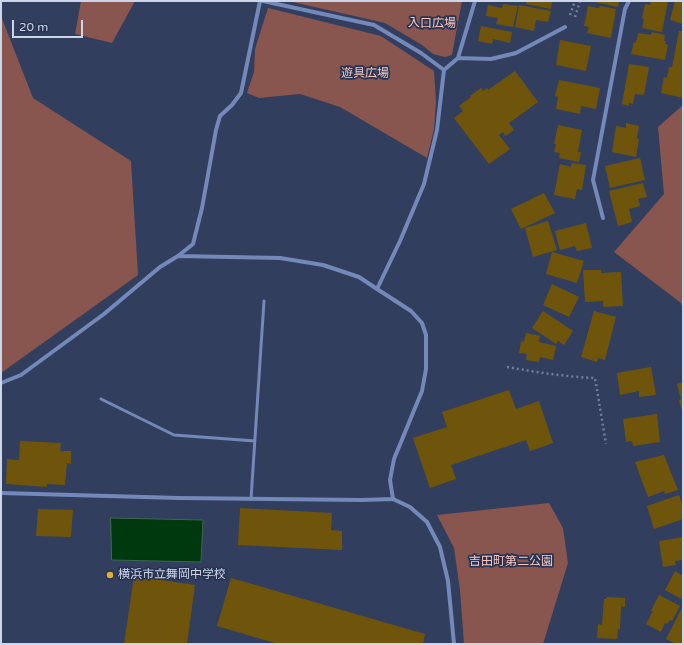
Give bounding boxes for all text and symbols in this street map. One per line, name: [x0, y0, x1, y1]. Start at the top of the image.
scale bar: [14, 12, 85, 38]
park label: 入口広場: [408, 17, 456, 31]
text: 20 m: [19, 20, 48, 34]
park label: 遊具広場: [341, 67, 389, 81]
park label: 吉田町第二公園: [469, 555, 553, 569]
place label: 横浜市立舞岡中学校: [118, 568, 226, 582]
marker: 横浜市立舞岡中学校: [105, 570, 115, 580]

